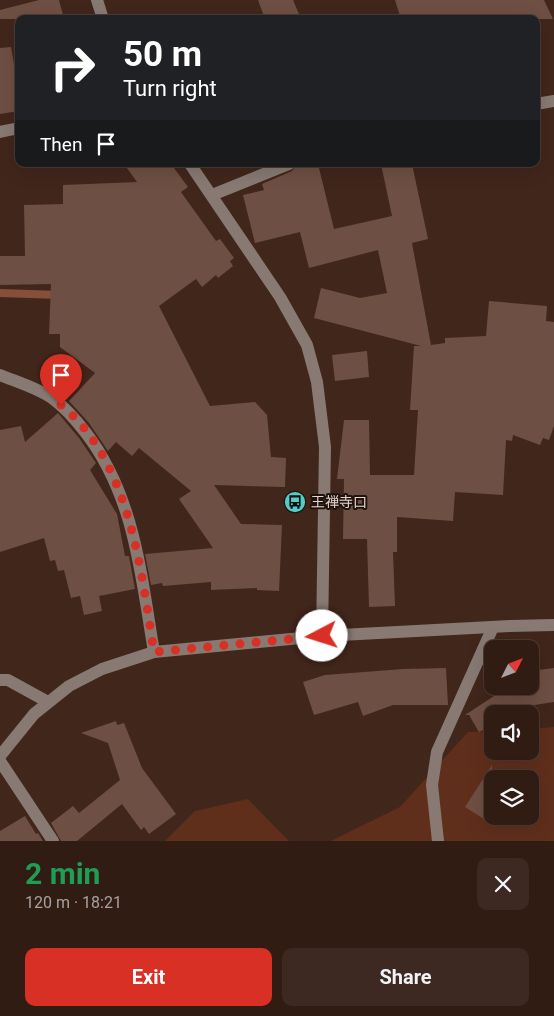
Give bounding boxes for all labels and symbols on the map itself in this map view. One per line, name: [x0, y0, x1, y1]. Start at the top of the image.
pin: [40, 354, 82, 405]
bus stop icon: 王禅寺口: [283, 490, 307, 514]
place label: 王禅寺口: [311, 494, 367, 510]
position arrow: [295, 609, 347, 661]
north arrow: [484, 640, 539, 695]

